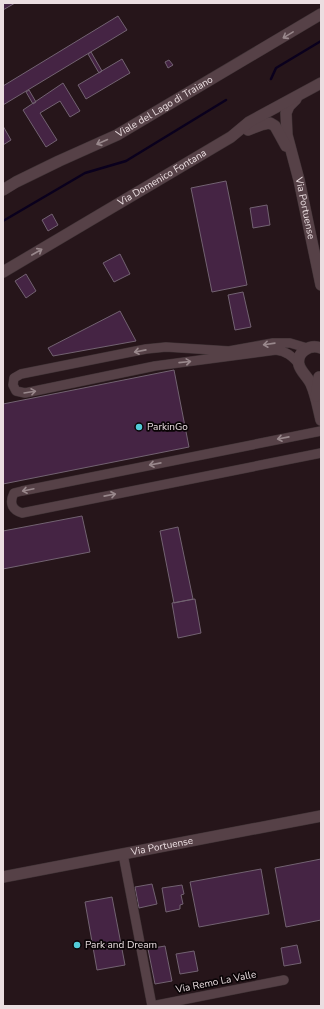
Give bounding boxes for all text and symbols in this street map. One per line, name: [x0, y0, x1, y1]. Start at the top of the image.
one-way arrow: [282, 31, 294, 39]
street label: Viale del Lago di Traiano: [113, 72, 216, 142]
one-way arrow: [97, 139, 109, 146]
street label: Via Domenico Fontana: [114, 146, 209, 210]
street label: Via Portuense: [291, 175, 318, 241]
one-way arrow: [31, 248, 43, 256]
one-way arrow: [263, 340, 276, 348]
one-way arrow: [134, 347, 147, 355]
one-way arrow: [178, 358, 191, 365]
one-way arrow: [23, 388, 36, 396]
place label: ParkinGo: [147, 420, 188, 434]
marker: ParkinGo: [134, 422, 144, 432]
one-way arrow: [277, 435, 290, 443]
one-way arrow: [149, 460, 162, 468]
one-way arrow: [22, 486, 35, 494]
one-way arrow: [103, 491, 116, 499]
street label: Via Portuense: [129, 834, 194, 859]
place label: Park and Dream: [85, 938, 157, 952]
marker: Park and Dream: [72, 940, 82, 950]
street label: Via Remo La Valle: [174, 967, 257, 997]

